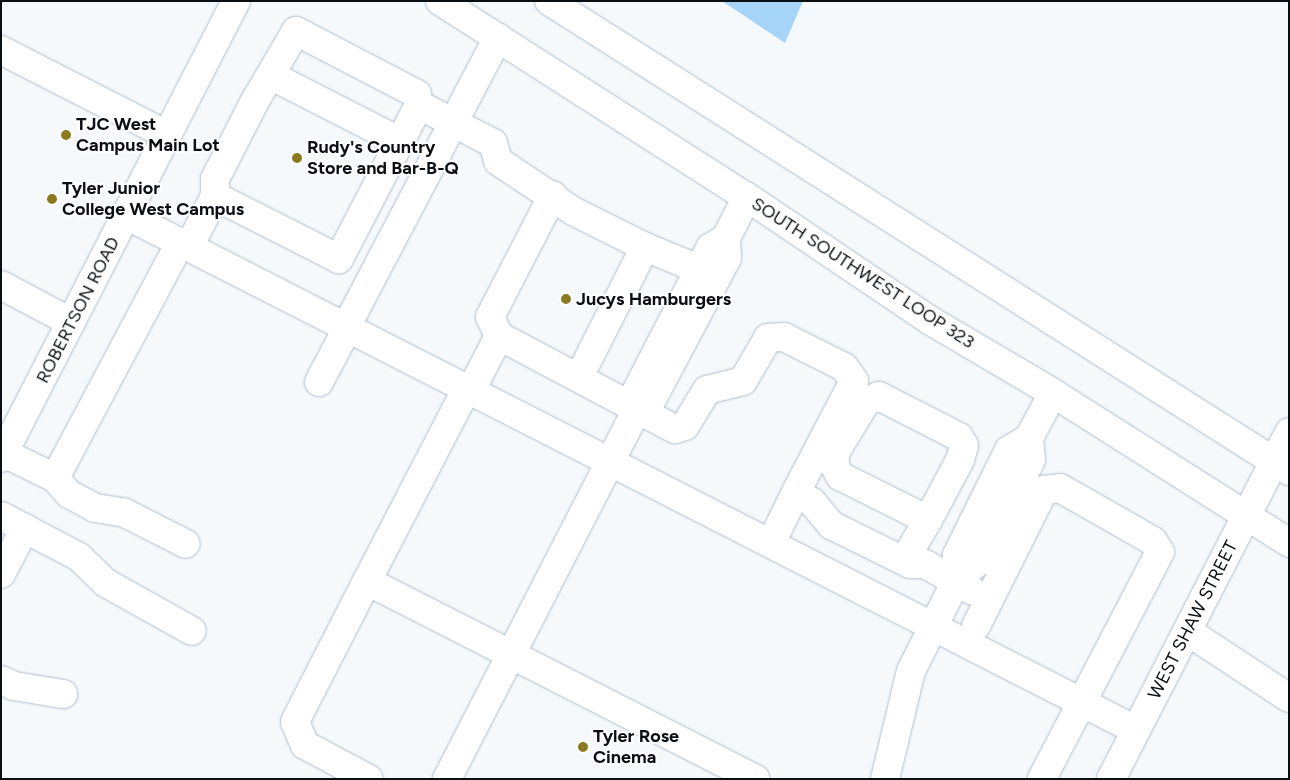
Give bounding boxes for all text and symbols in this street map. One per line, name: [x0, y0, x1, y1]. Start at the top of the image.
place label: TJC West Campus Main Lot: [76, 114, 220, 156]
marker: TJC West Campus Main Lot: [60, 129, 72, 141]
place label: Rudy's Country Store and Bar-B-Q: [307, 137, 459, 180]
marker: Rudy's Country Store and Bar-B-Q: [291, 152, 303, 164]
place label: Tyler Junior College West Campus: [62, 178, 244, 220]
marker: Tyler Junior College West Campus: [46, 193, 58, 205]
street label: SOUTH SOUTHWEST LOOP 323: [748, 193, 978, 353]
street label: ROBERTSON ROAD: [32, 233, 124, 387]
place label: Jucys Hamburgers: [576, 288, 731, 310]
marker: Jucys Hamburgers: [560, 293, 572, 305]
street label: WEST SHAW STREET: [1144, 537, 1242, 703]
place label: Tyler Rose Cinema: [593, 726, 679, 769]
marker: Tyler Rose Cinema: [577, 741, 589, 753]

